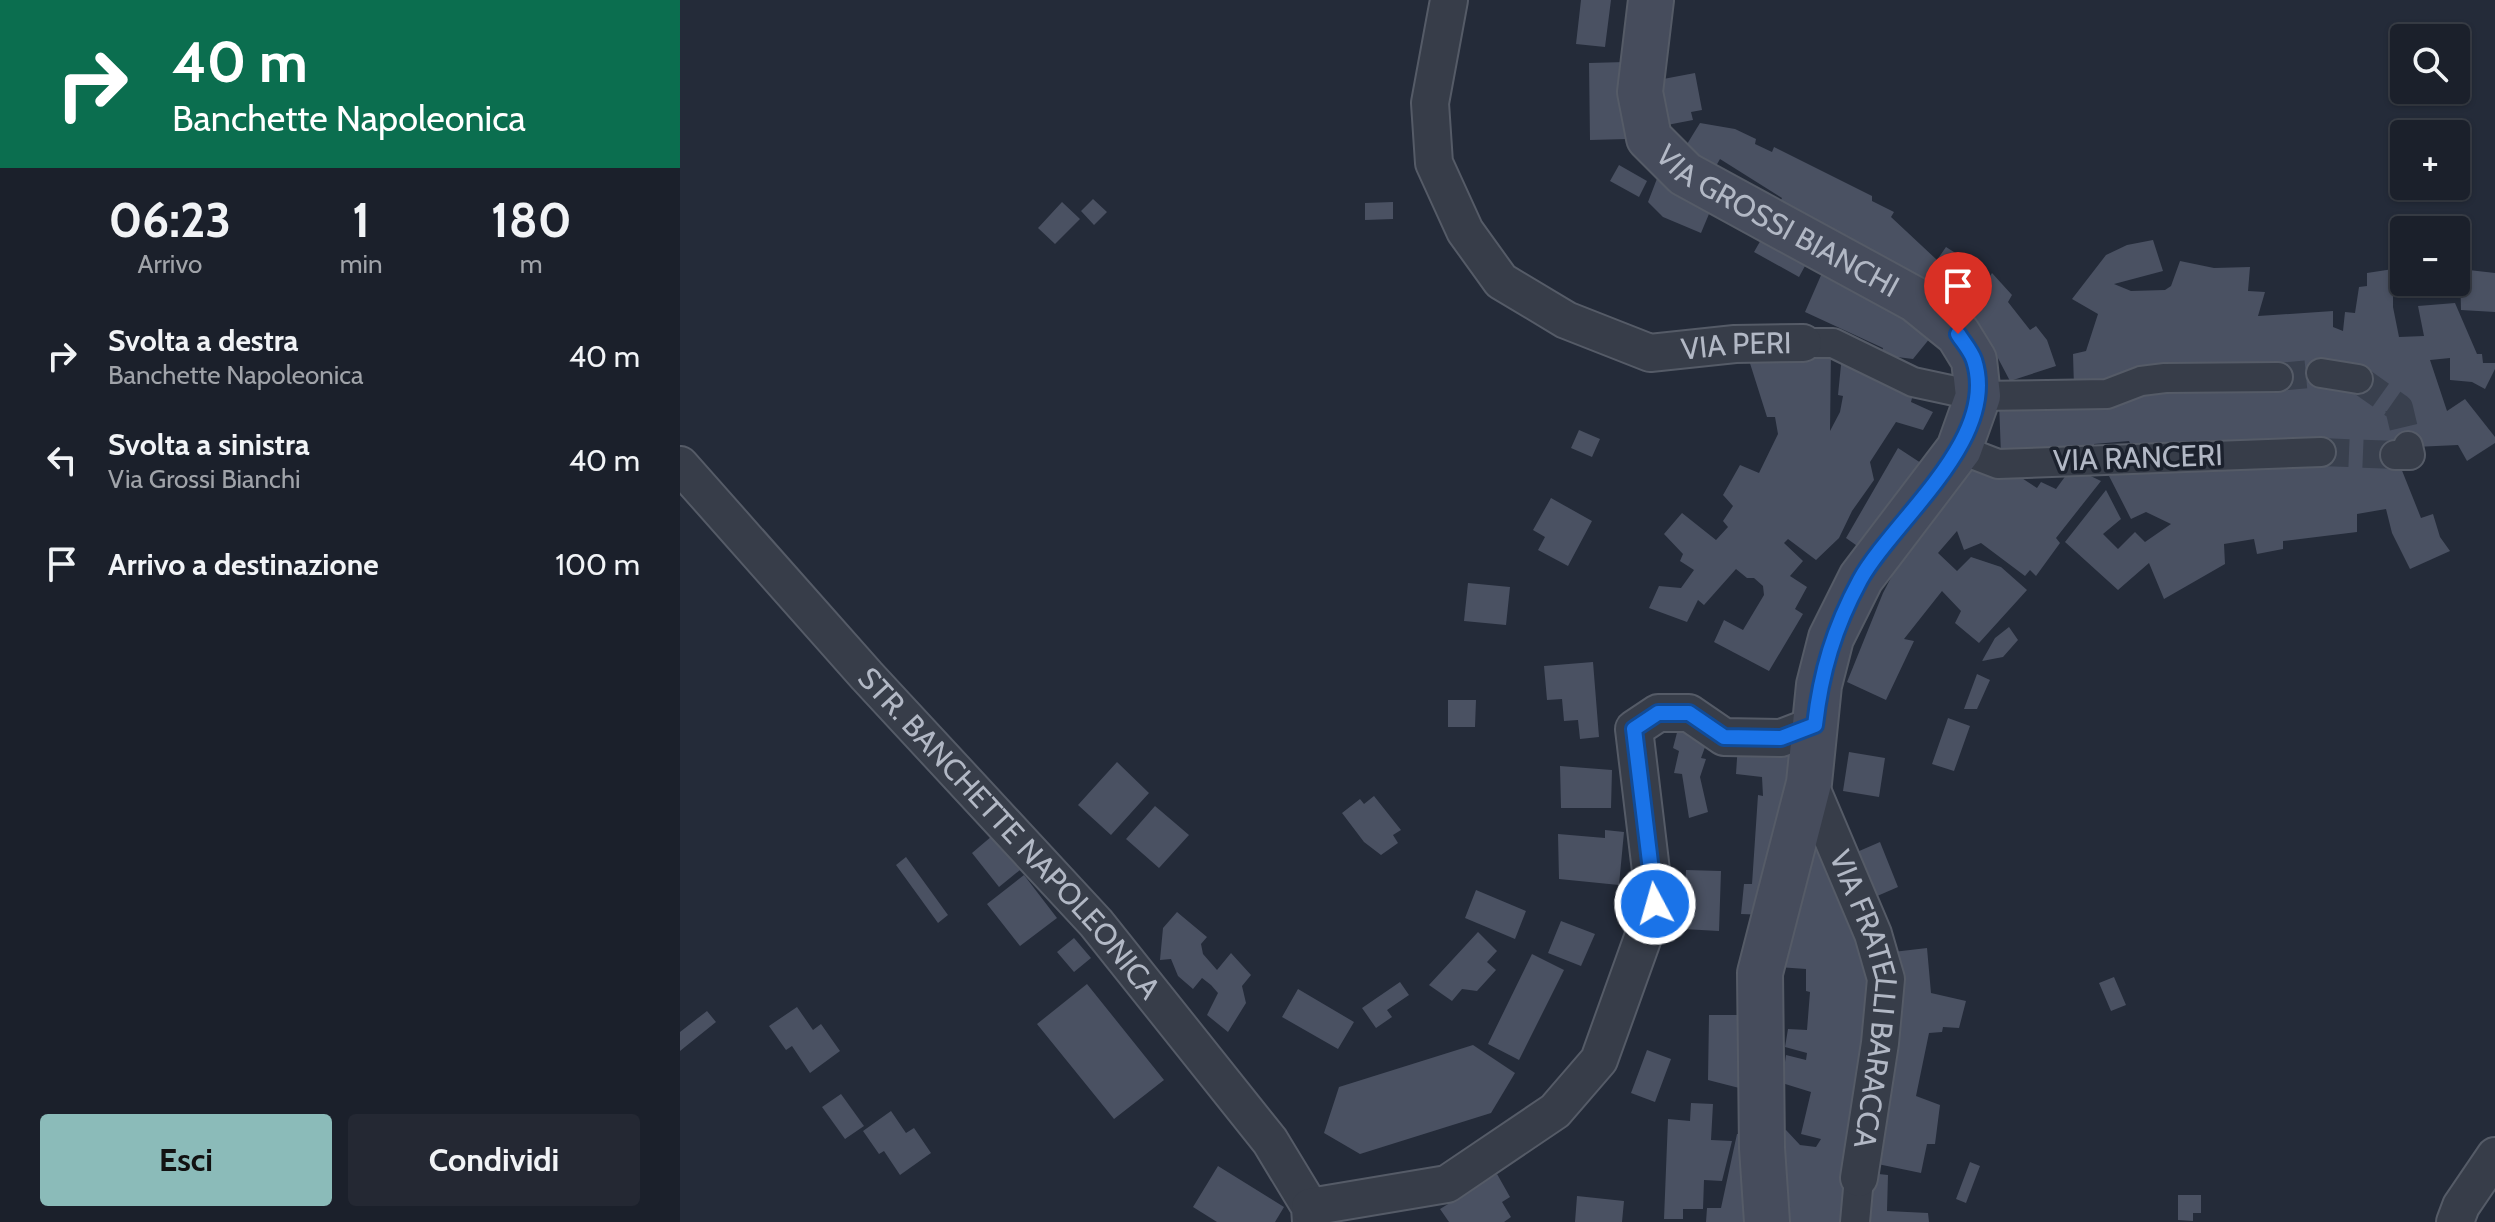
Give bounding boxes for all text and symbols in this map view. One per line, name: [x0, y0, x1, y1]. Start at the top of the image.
map controls: [2390, 24, 2470, 296]
button: search: [2390, 24, 2470, 104]
text: 40 m: [172, 28, 308, 96]
icon: right: [40, 32, 144, 136]
text: Banchette Napoleonica: [172, 96, 526, 140]
button: +: [2390, 120, 2470, 200]
street label: VIA GROSSI BIANCHI: [1648, 137, 1906, 305]
text: 06:23: [108, 191, 231, 249]
text: 1: [352, 191, 370, 249]
text: 180: [491, 191, 572, 249]
button: −: [2390, 216, 2470, 296]
text: Arrivo: [137, 248, 202, 280]
text: min: [340, 248, 383, 280]
text: m: [520, 248, 543, 280]
pin: [1924, 252, 1992, 334]
icon: arrive: [1936, 264, 1980, 308]
text: Svolta a destra: [108, 322, 299, 359]
street label: VIA PERI: [1679, 324, 1792, 368]
icon: right: [40, 334, 84, 378]
text: 40 m: [569, 338, 640, 375]
text: Banchette Napoleonica: [108, 359, 364, 391]
text: Svolta a sinistra: [108, 426, 310, 463]
street label: VIA RANCERI: [2053, 436, 2223, 479]
icon: left: [40, 438, 84, 482]
text: 40 m: [569, 442, 640, 479]
text: Via Grossi Bianchi: [108, 463, 301, 495]
icon: arrive: [40, 542, 84, 586]
text: Arrivo a destinazione: [108, 546, 379, 583]
text: 100 m: [555, 546, 640, 583]
street label: STR. BANCHETTE NAPOLEONICA: [850, 659, 1169, 1007]
street label: VIA FRATELLI BARACCA: [1822, 844, 1905, 1151]
position arrow: [1613, 862, 1697, 946]
button: Esci: [40, 1114, 332, 1206]
button: Condividi: [348, 1114, 640, 1206]

